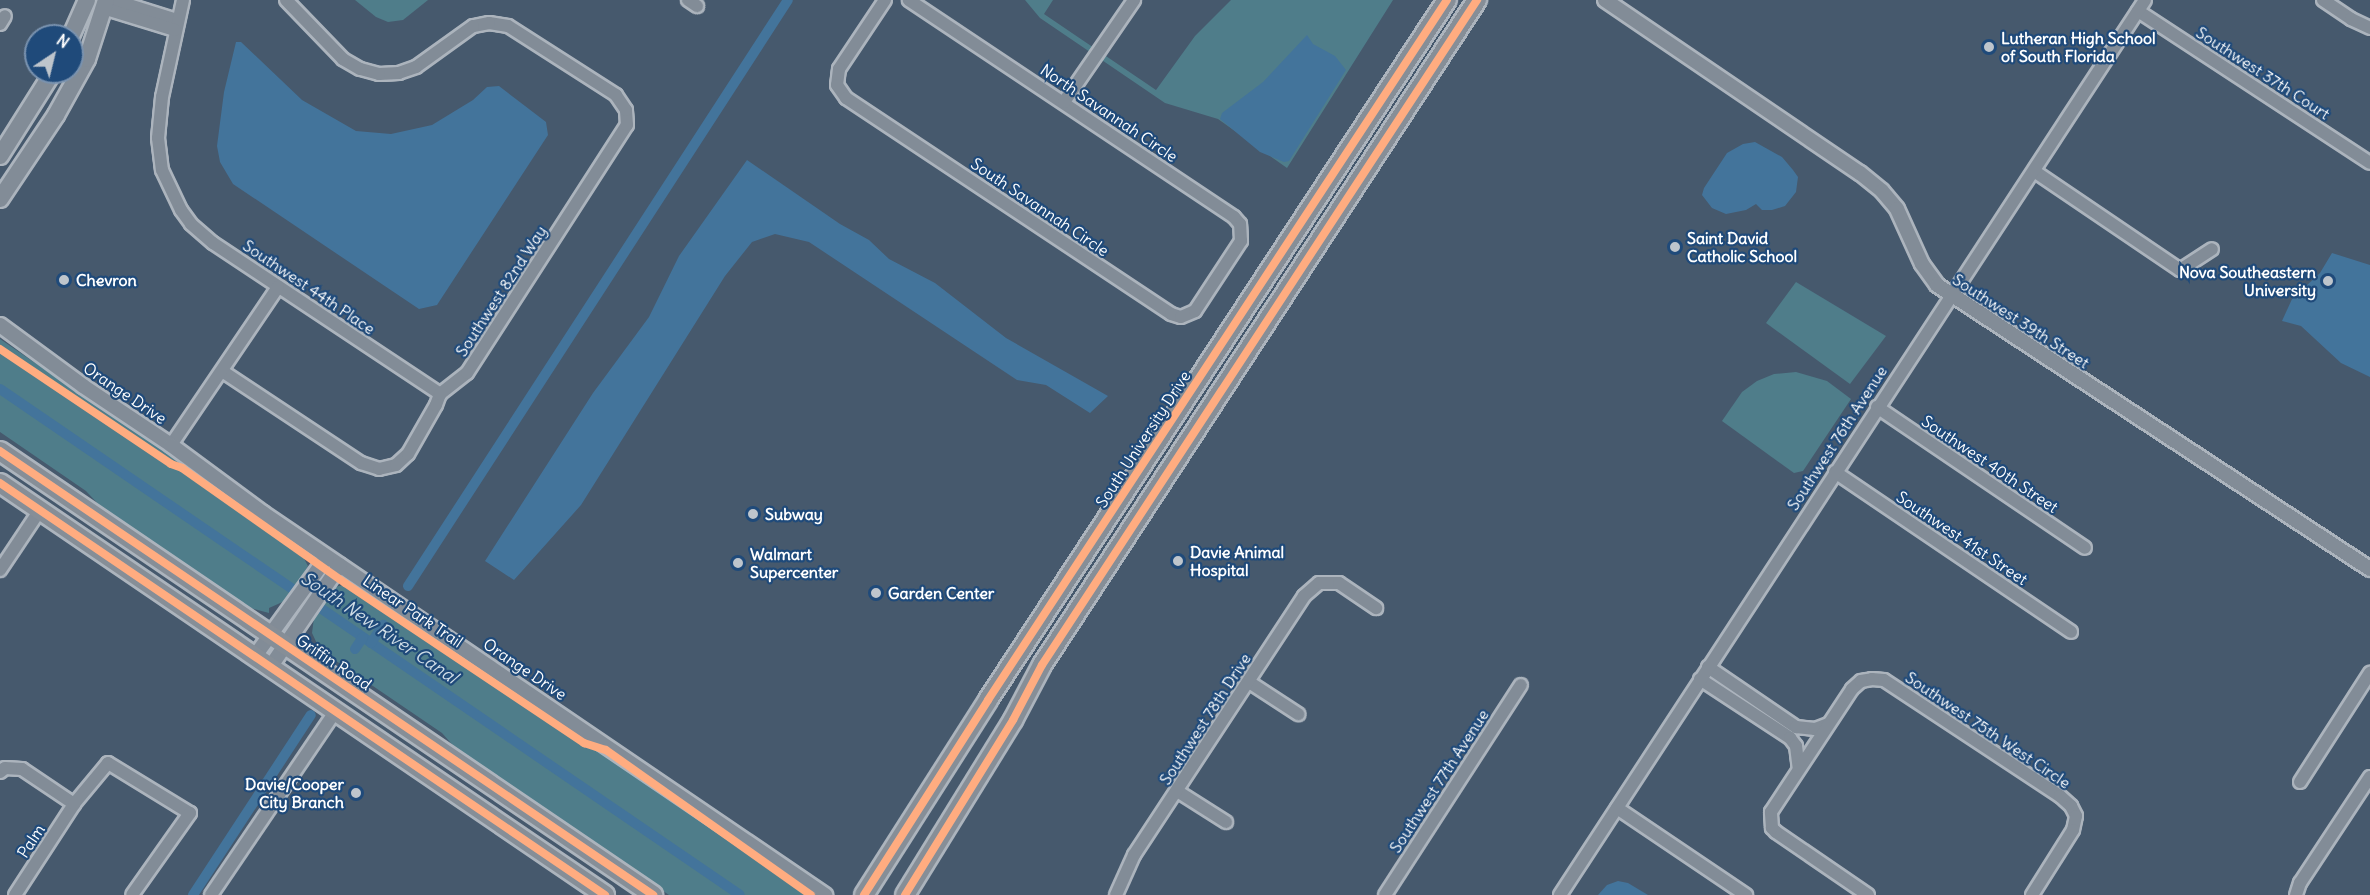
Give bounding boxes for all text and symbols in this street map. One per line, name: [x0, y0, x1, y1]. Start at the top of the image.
street label: Southwest 37th Court: [2193, 23, 2333, 123]
north arrow: [24, 24, 84, 84]
place label: Lutheran High School of South Florida: [2001, 28, 2156, 66]
text: N: [53, 30, 73, 52]
marker: Lutheran High School of South Florida: [1982, 40, 1996, 54]
street label: North Savannah Circle: [1037, 60, 1181, 166]
street label: South Savannah Circle: [967, 154, 1113, 260]
street label: Southwest 82nd Way: [452, 222, 550, 360]
place label: Saint David Catholic School: [1687, 228, 1797, 266]
street label: Southwest 44th Place: [239, 236, 379, 338]
marker: Saint David Catholic School: [1668, 240, 1682, 254]
place label: Nova Southeastern University: [2179, 262, 2316, 300]
place label: Chevron: [76, 270, 137, 290]
street label: Southwest 39th Street: [1949, 270, 2093, 372]
marker: Chevron: [57, 273, 71, 287]
marker: Nova Southeastern University: [2321, 274, 2335, 288]
street label: Orange Drive: [80, 358, 170, 428]
street label: Southwest 76th Avenue: [1783, 362, 1891, 514]
street label: South University Drive: [1092, 367, 1194, 511]
street label: Southwest 40th Street: [1918, 411, 2062, 517]
street label: Southwest 41st Street: [1893, 487, 2031, 589]
place label: Subway: [765, 504, 823, 524]
marker: Subway: [746, 507, 760, 521]
place label: Davie Animal Hospital: [1190, 542, 1284, 580]
place label: Walmart Supercenter: [750, 544, 838, 582]
marker: Davie Animal Hospital: [1171, 554, 1185, 568]
marker: Walmart Supercenter: [731, 556, 745, 570]
water label: South New River Canal: [297, 568, 461, 688]
street label: Linear Park Trail: [359, 570, 467, 652]
place label: Garden Center: [888, 583, 994, 603]
marker: Garden Center: [869, 586, 883, 600]
street label: Griffin Road: [293, 630, 375, 694]
street label: Orange Drive: [480, 634, 570, 704]
street label: Southwest 78th Drive: [1155, 650, 1255, 788]
street label: Southwest 75th West Circle: [1902, 668, 2074, 792]
street label: Southwest 77th Avenue: [1385, 706, 1493, 856]
place label: Davie/Cooper City Branch: [245, 774, 344, 812]
marker: Davie/Cooper City Branch: [349, 786, 363, 800]
street label: Palm: [13, 821, 49, 861]

